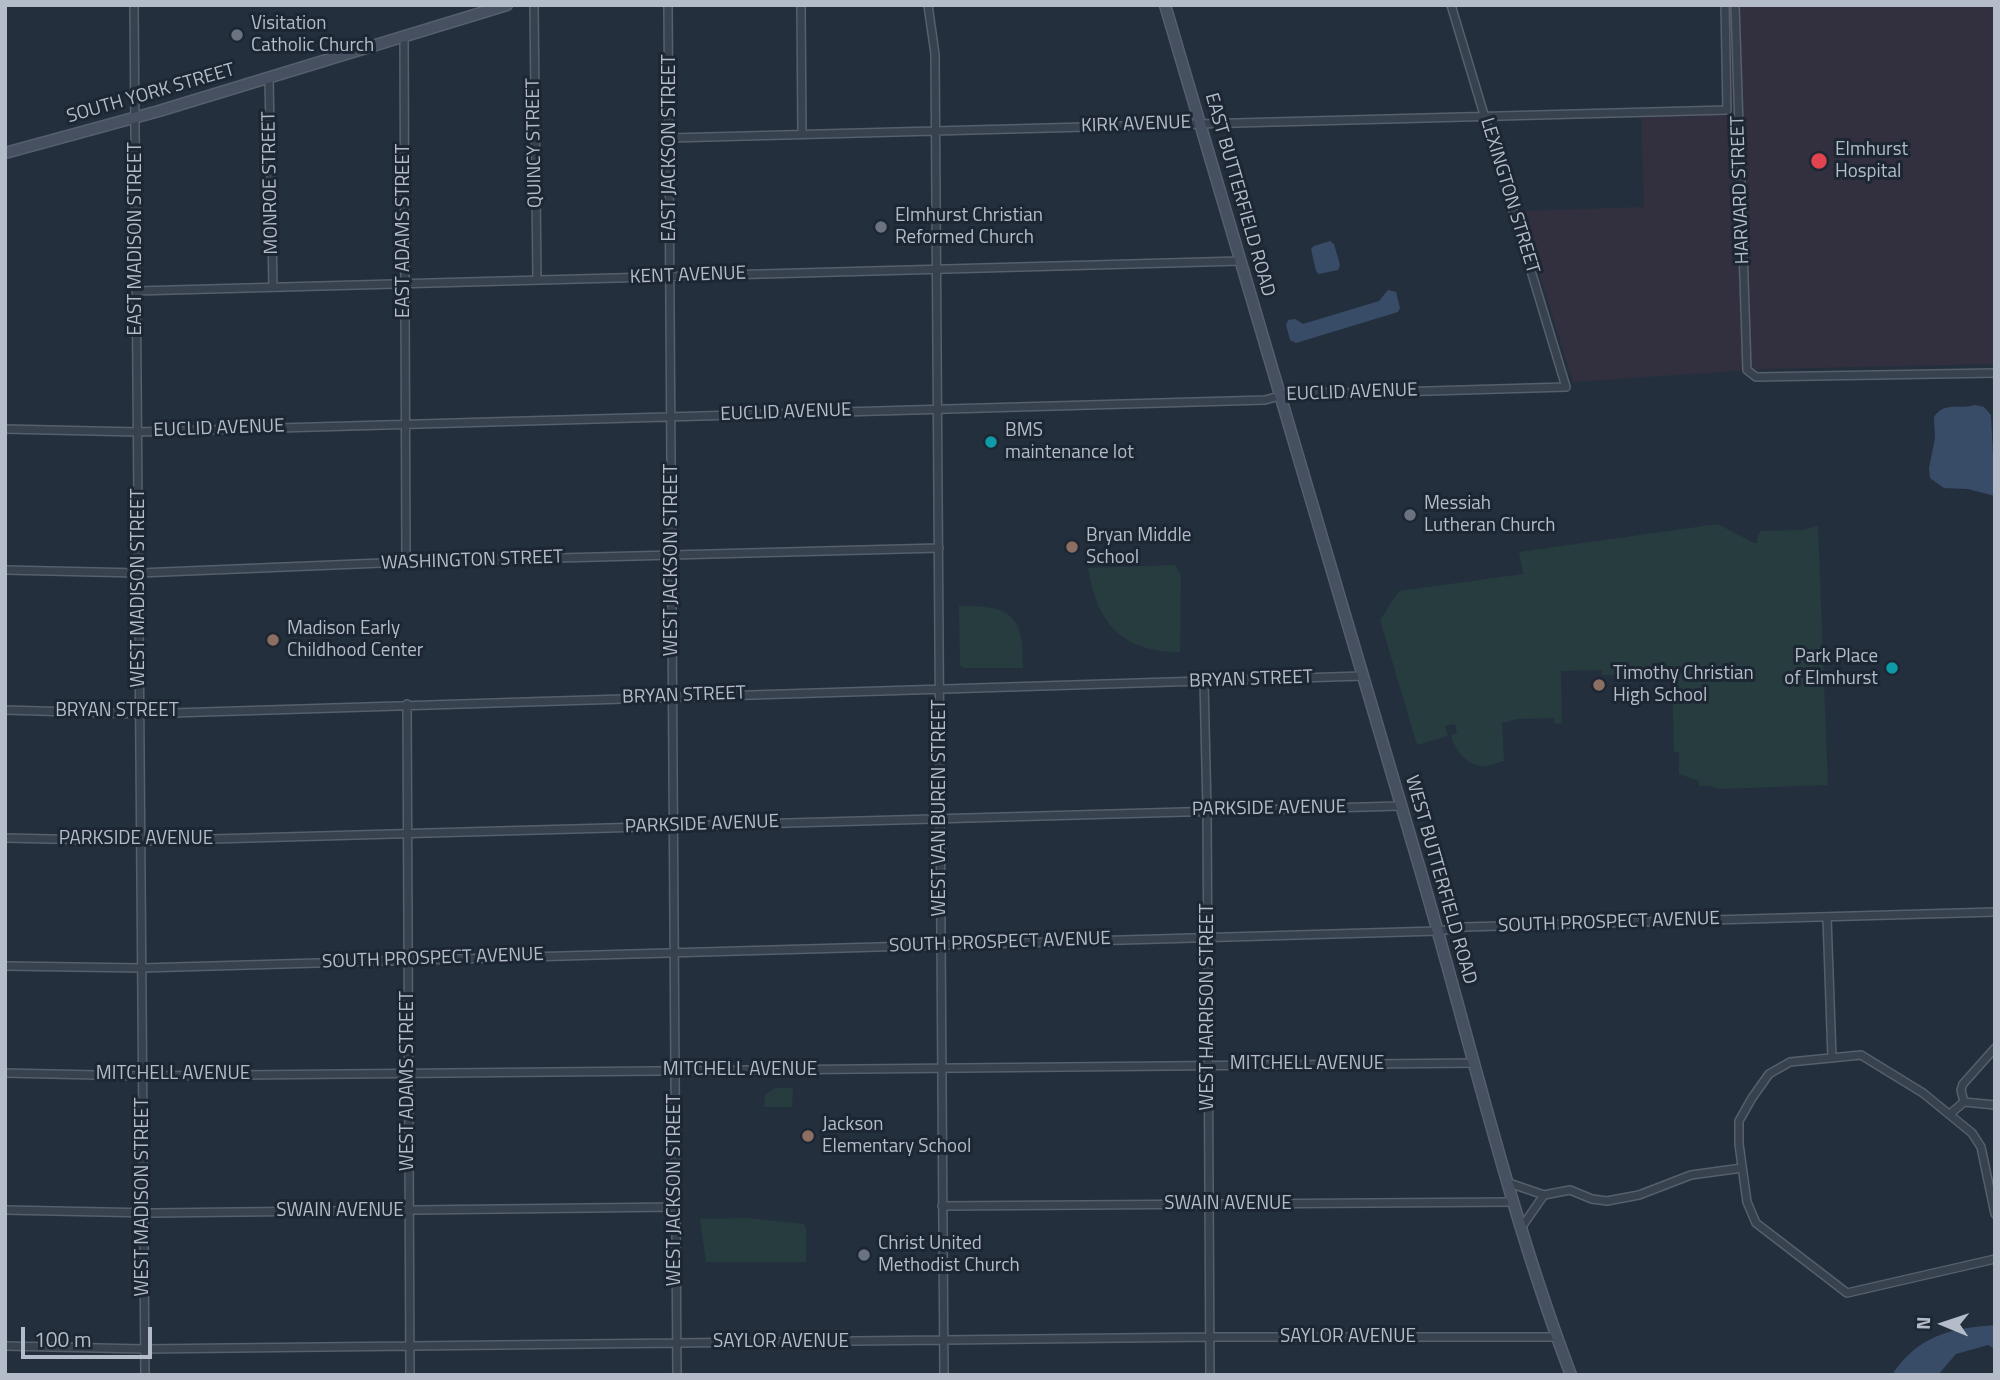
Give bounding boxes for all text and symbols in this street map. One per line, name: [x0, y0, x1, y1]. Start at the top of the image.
place label: Visitation Catholic Church: [251, 13, 374, 57]
marker: Visitation Catholic Church: [229, 27, 245, 43]
street label: EAST JACKSON STREET: [659, 55, 681, 241]
street label: SOUTH YORK STREET: [64, 59, 238, 129]
street label: QUINCY STREET: [522, 78, 548, 208]
street label: EAST BUTTERFIELD ROAD: [1199, 91, 1279, 299]
street label: MONROE STREET: [258, 111, 284, 255]
street label: KIRK AVENUE: [1081, 112, 1191, 138]
street label: LEXINGTON STREET: [1474, 115, 1544, 277]
street label: HARVARD STREET: [1727, 115, 1755, 265]
place label: Elmhurst Hospital: [1835, 139, 1908, 183]
street label: EAST MADISON STREET: [125, 142, 147, 336]
street label: EAST ADAMS STREET: [393, 144, 415, 318]
marker: Elmhurst Hospital: [1809, 151, 1829, 171]
place label: Elmhurst Christian Reformed Church: [895, 205, 1043, 249]
marker: Elmhurst Christian Reformed Church: [873, 219, 889, 235]
street label: KENT AVENUE: [629, 263, 747, 289]
street label: EUCLID AVENUE: [1286, 379, 1418, 407]
street label: EUCLID AVENUE: [720, 399, 852, 427]
street label: EUCLID AVENUE: [153, 415, 285, 443]
place label: BMS maintenance lot: [1005, 420, 1134, 464]
marker: BMS maintenance lot: [983, 434, 999, 450]
street label: WEST JACKSON STREET: [661, 464, 683, 656]
street label: WEST MADISON STREET: [128, 489, 150, 687]
place label: Messiah Lutheran Church: [1424, 493, 1556, 537]
marker: Messiah Lutheran Church: [1402, 507, 1418, 523]
place label: Bryan Middle School: [1086, 525, 1191, 569]
marker: Bryan Middle School: [1064, 539, 1080, 555]
street label: WASHINGTON STREET: [381, 546, 563, 576]
place label: Madison Early Childhood Center: [287, 618, 423, 662]
marker: Madison Early Childhood Center: [265, 632, 281, 648]
place label: Park Place of Elmhurst: [1784, 646, 1878, 690]
marker: Park Place of Elmhurst: [1884, 660, 1900, 676]
place label: Timothy Christian High School: [1613, 663, 1754, 707]
street label: BRYAN STREET: [1189, 666, 1313, 694]
marker: Timothy Christian High School: [1591, 677, 1607, 693]
street label: BRYAN STREET: [622, 682, 746, 710]
street label: BRYAN STREET: [55, 700, 179, 722]
street label: WEST VAN BUREN STREET: [929, 700, 951, 916]
street label: WEST BUTTERFIELD ROAD: [1399, 773, 1481, 987]
street label: PARKSIDE AVENUE: [1192, 796, 1346, 822]
street label: PARKSIDE AVENUE: [624, 811, 780, 839]
street label: PARKSIDE AVENUE: [59, 828, 213, 850]
street label: WEST HARRISON STREET: [1197, 904, 1219, 1110]
street label: SOUTH PROSPECT AVENUE: [1498, 908, 1720, 938]
street label: SOUTH PROSPECT AVENUE: [889, 928, 1111, 958]
street label: SOUTH PROSPECT AVENUE: [322, 944, 544, 974]
street label: WEST ADAMS STREET: [397, 991, 419, 1171]
street label: MITCHELL AVENUE: [1230, 1053, 1384, 1075]
street label: MITCHELL AVENUE: [663, 1059, 817, 1081]
street label: MITCHELL AVENUE: [96, 1063, 250, 1085]
street label: WEST JACKSON STREET: [664, 1094, 686, 1286]
street label: WEST MADISON STREET: [132, 1098, 154, 1296]
place label: Jackson Elementary School: [822, 1114, 971, 1158]
marker: Jackson Elementary School: [800, 1128, 816, 1144]
street label: SWAIN AVENUE: [1164, 1193, 1292, 1215]
street label: SWAIN AVENUE: [276, 1200, 404, 1222]
place label: Christ United Methodist Church: [878, 1233, 1020, 1277]
marker: Christ United Methodist Church: [856, 1247, 872, 1263]
north arrow: [1909, 1289, 1979, 1359]
scale bar: [24, 1314, 156, 1358]
text: N: [1908, 1316, 1937, 1330]
text: 100 m: [34, 1323, 91, 1355]
street label: SAYLOR AVENUE: [1280, 1326, 1416, 1348]
street label: SAYLOR AVENUE: [713, 1331, 849, 1353]

